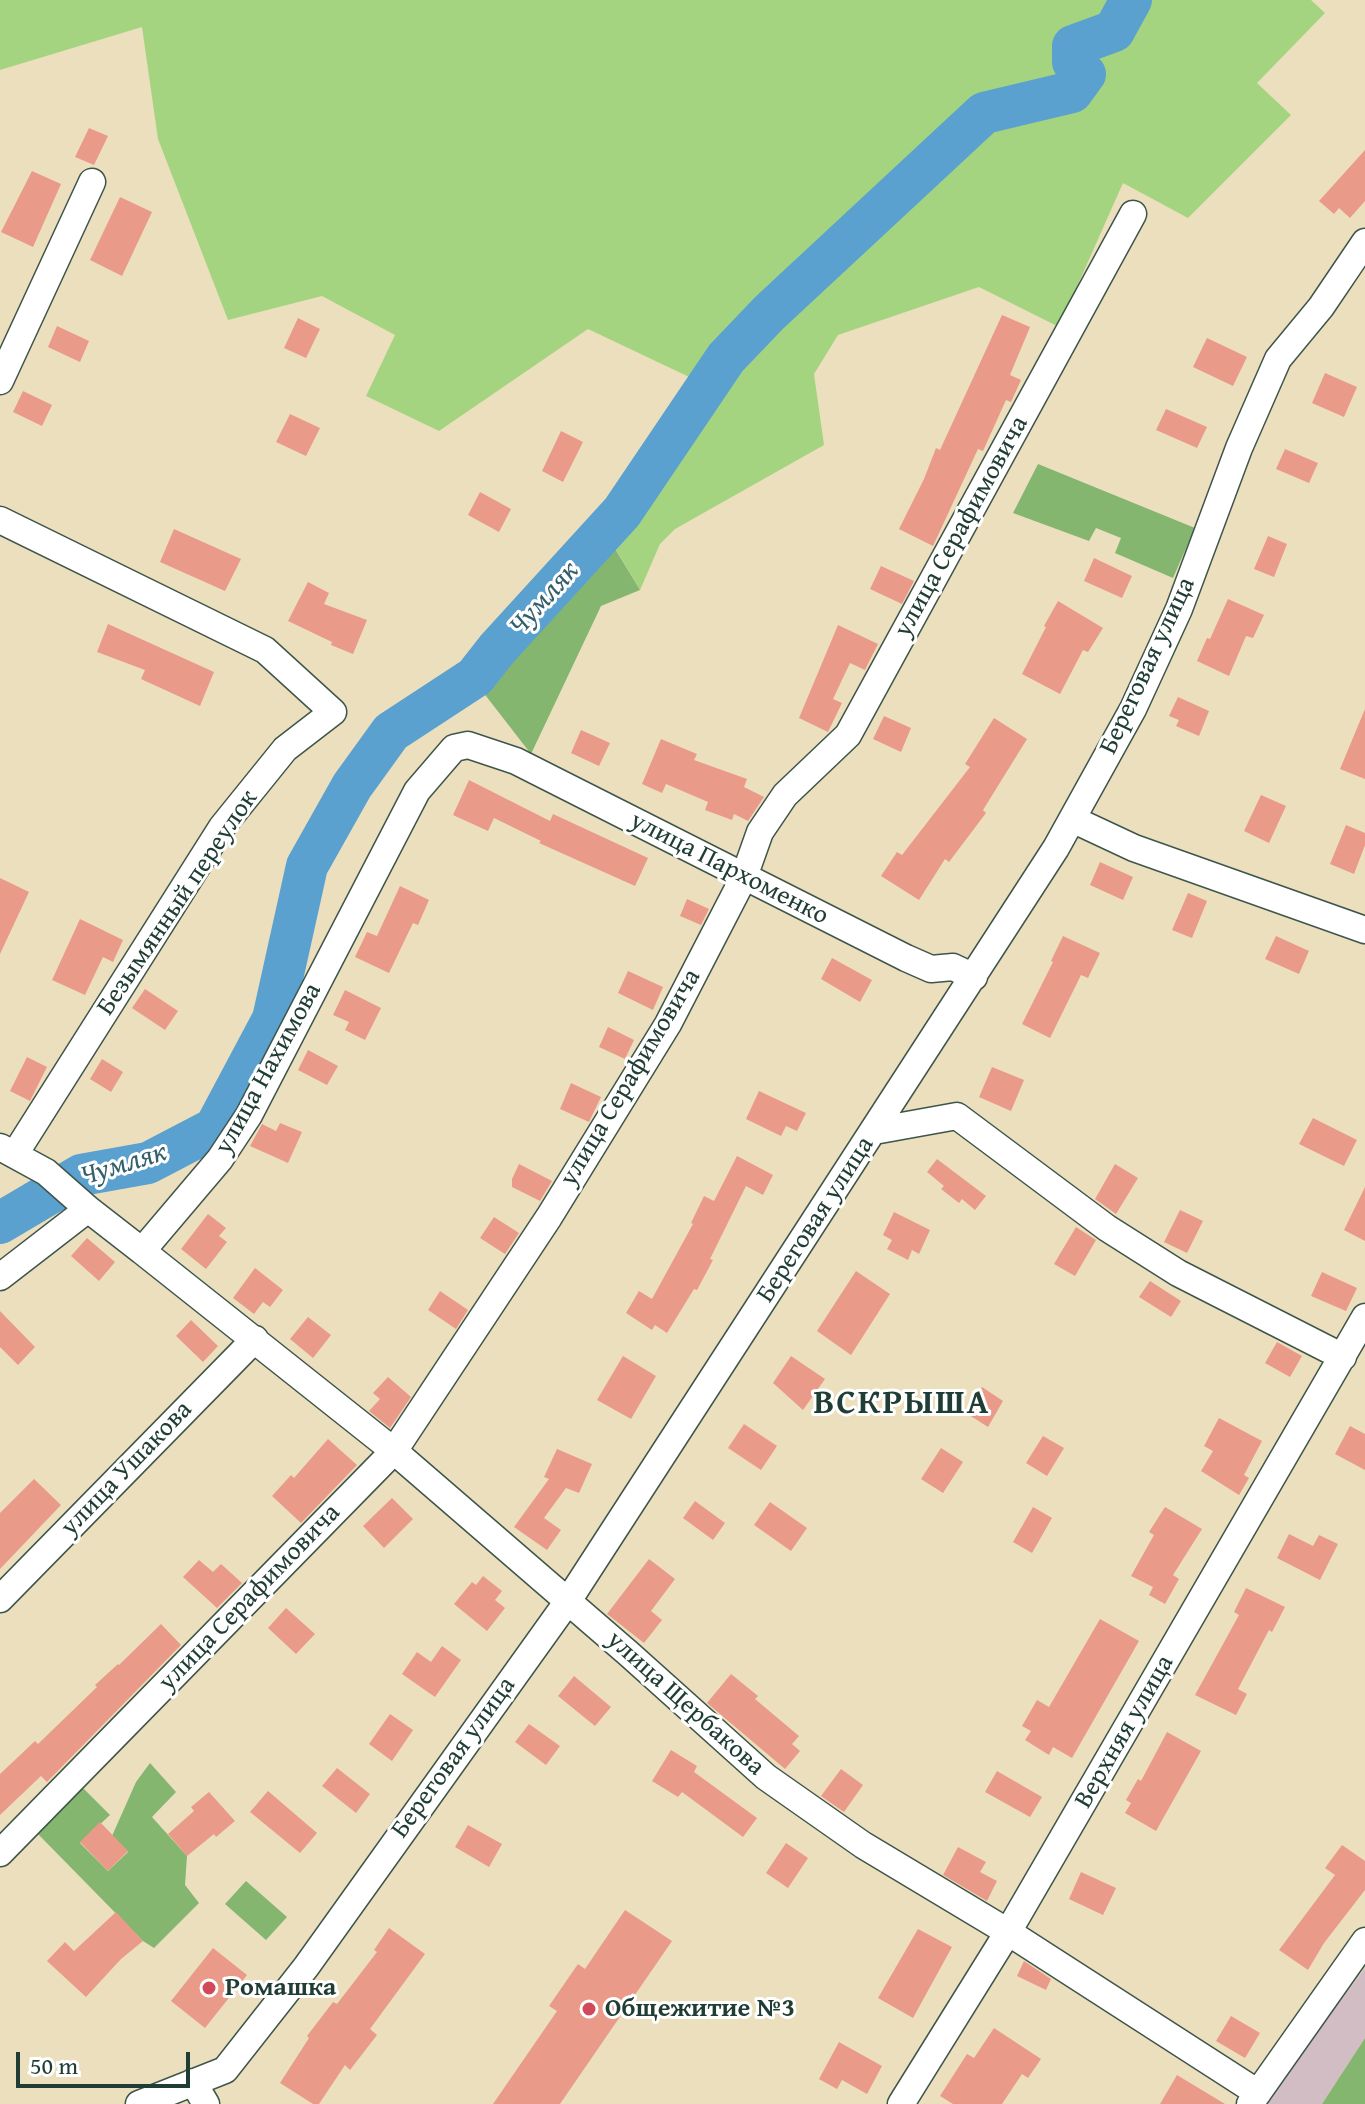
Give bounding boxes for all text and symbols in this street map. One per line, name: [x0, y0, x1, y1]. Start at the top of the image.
street label: улица Серафимовича: [888, 411, 1036, 643]
water label: Чумляк: [503, 555, 587, 643]
street label: Береговая улица: [1093, 573, 1203, 759]
street label: Безымянный переулок: [91, 784, 265, 1022]
street label: улица Пархоменко: [625, 806, 833, 932]
street label: улица Серафимовича: [554, 964, 708, 1192]
street label: улица Нахимова: [209, 978, 329, 1160]
street label: Береговая улица: [751, 1131, 881, 1309]
water label: Чумляк: [77, 1136, 171, 1194]
district label: ВСКРЫША: [814, 1384, 990, 1424]
street label: улица Ушакова: [55, 1395, 199, 1543]
street label: улица Серафимовича: [153, 1498, 347, 1698]
street label: улица Щербакова: [600, 1625, 770, 1783]
street label: Верхняя улица: [1069, 1650, 1181, 1814]
street label: Береговая улица: [385, 1671, 523, 1845]
place label: Ромашка: [225, 1972, 336, 2004]
marker: Ромашка: [200, 1979, 218, 1997]
place label: Общежитие №3: [605, 1993, 795, 2025]
marker: Общежитие №3: [580, 2000, 598, 2018]
scale bar: [20, 2036, 194, 2086]
text: 50 m: [30, 2048, 78, 2083]

